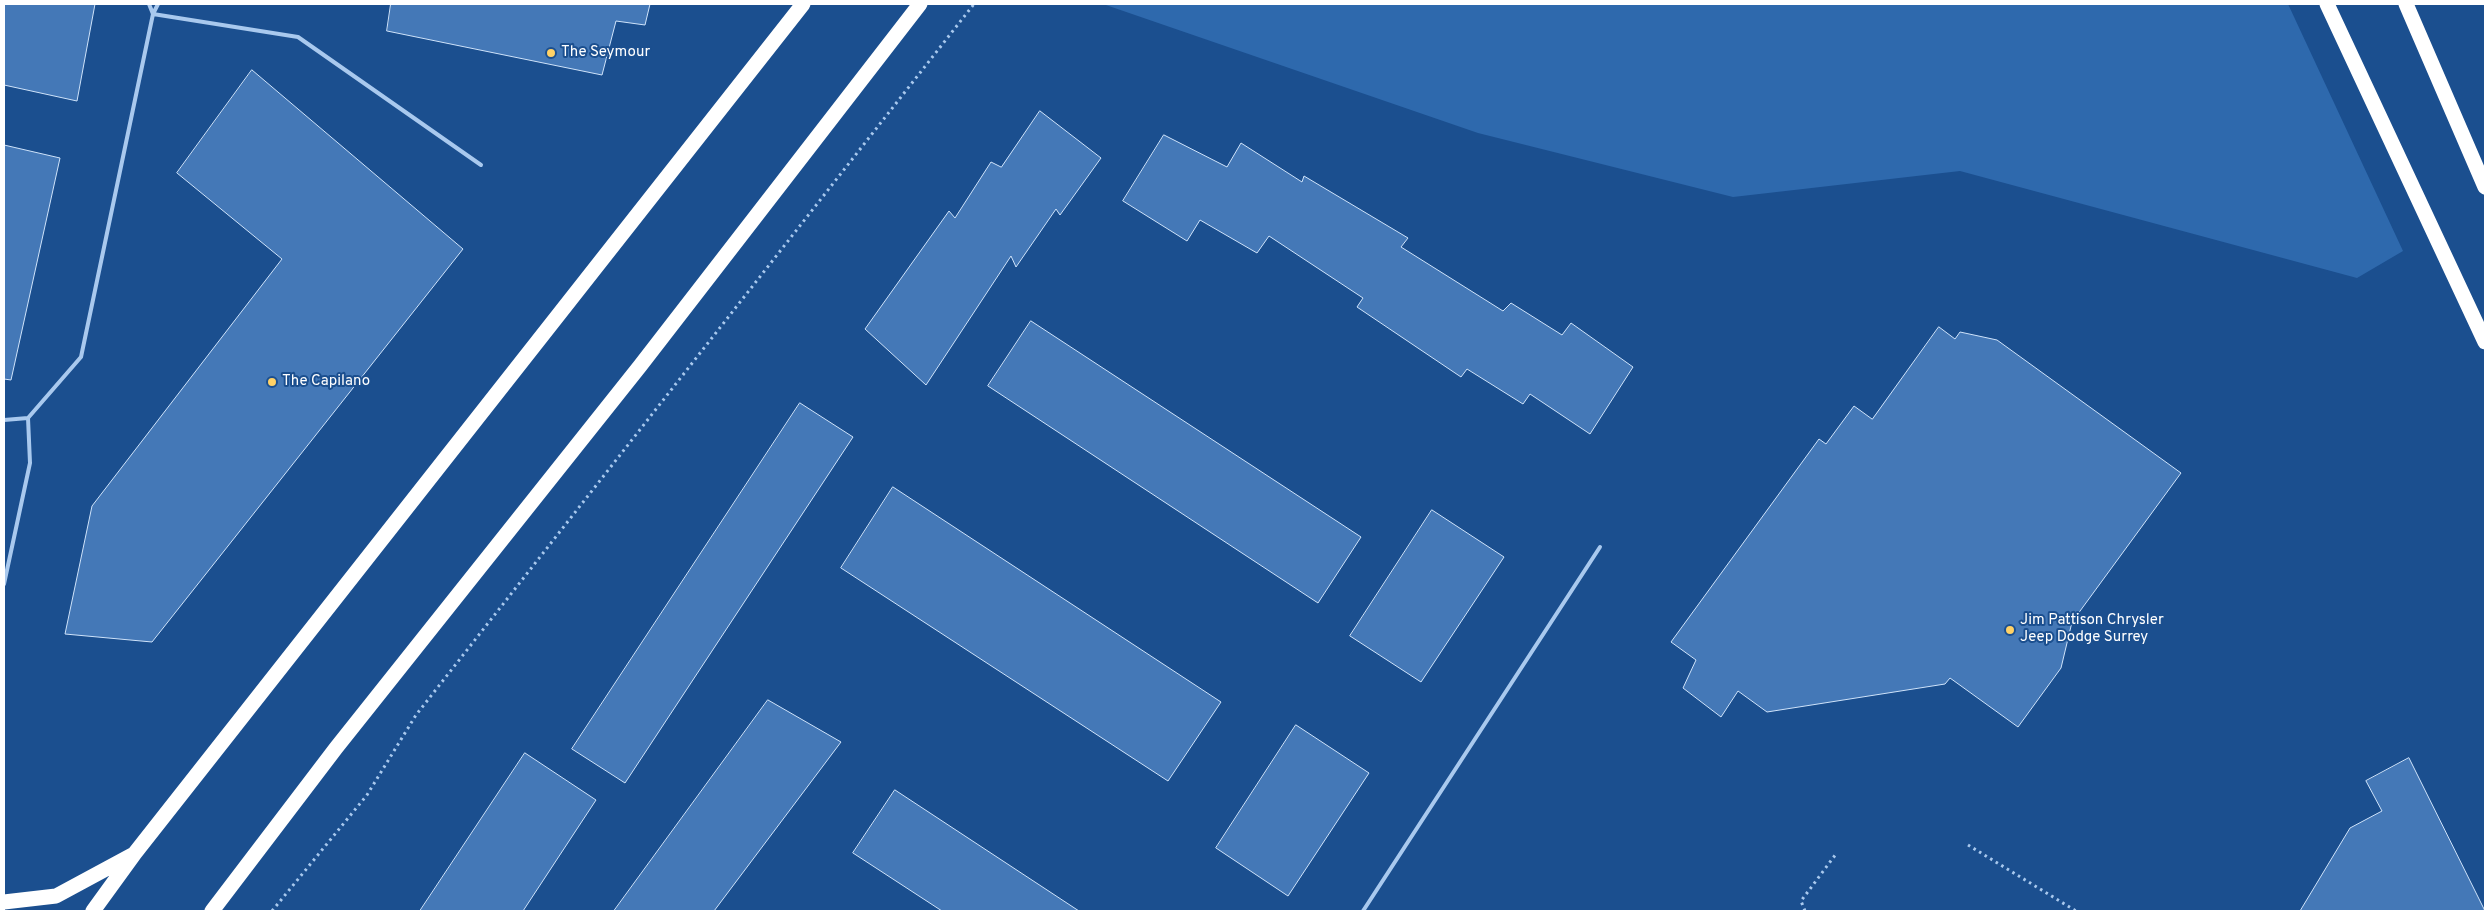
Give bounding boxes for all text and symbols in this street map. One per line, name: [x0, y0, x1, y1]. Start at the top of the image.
place label: The Seymour: [561, 44, 650, 62]
marker: The Seymour: [545, 47, 557, 59]
place label: The Capilano: [282, 373, 370, 391]
marker: The Capilano: [266, 376, 278, 388]
place label: Jim Pattison Chrysler Jeep Dodge Surrey: [2020, 612, 2164, 647]
marker: Jim Pattison Chrysler Jeep Dodge Surrey: [2004, 624, 2016, 636]

